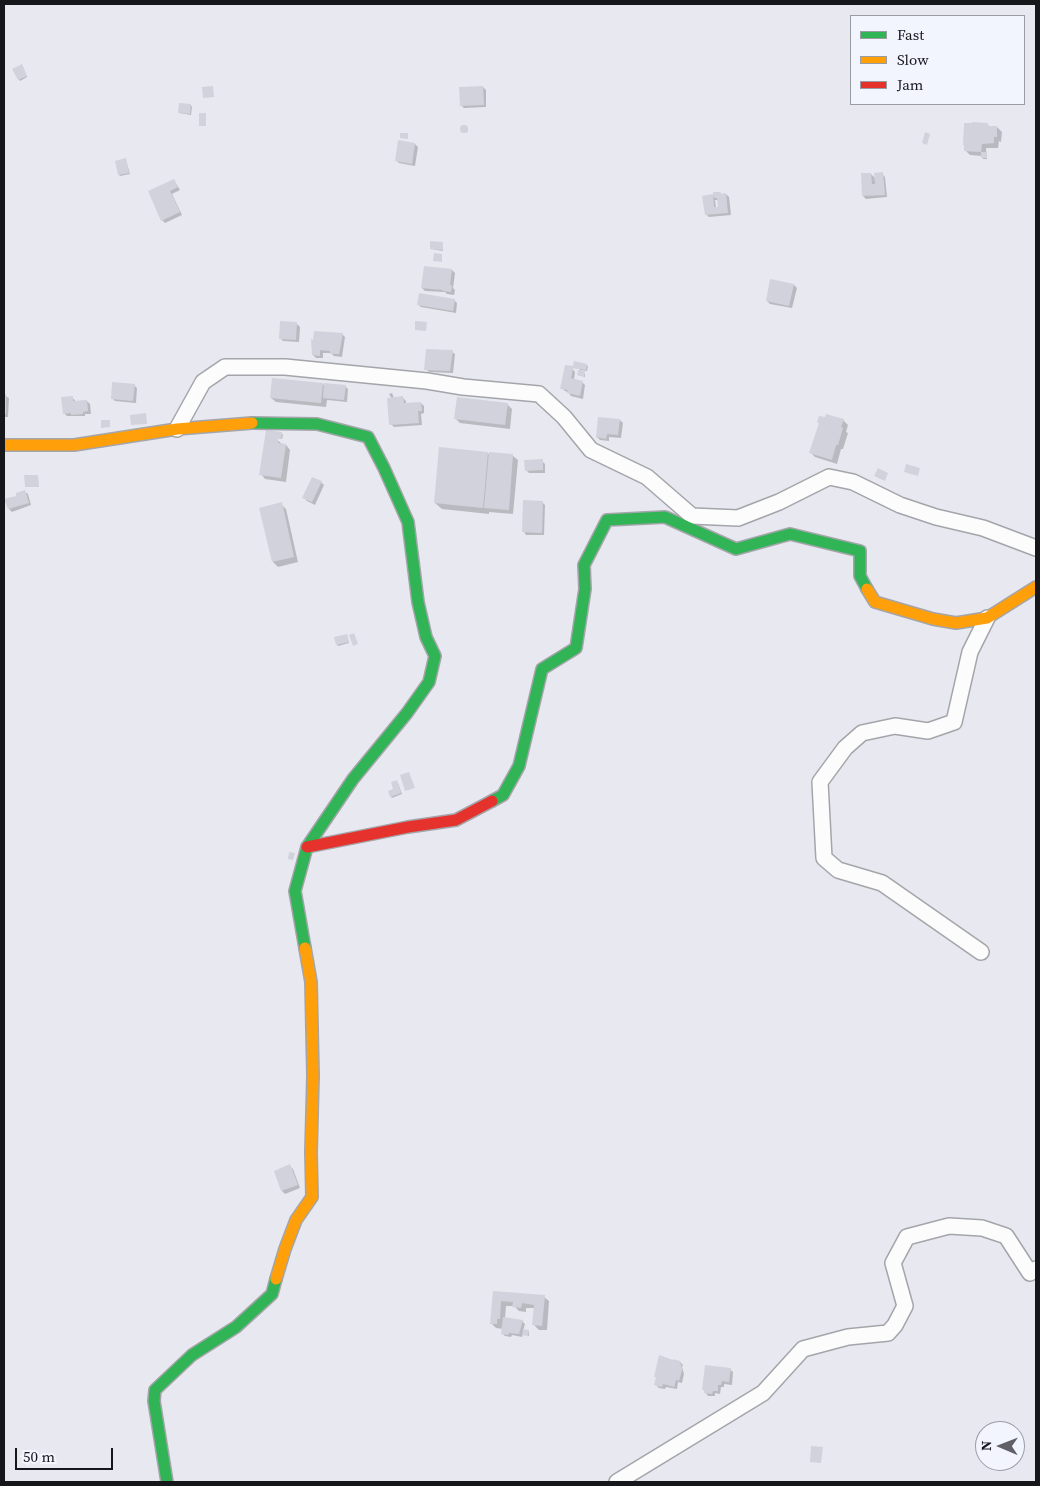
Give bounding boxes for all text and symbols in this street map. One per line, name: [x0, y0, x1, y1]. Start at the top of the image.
legend: [850, 15, 1025, 105]
text: Fast: [897, 24, 924, 45]
text: Slow: [897, 49, 929, 70]
text: Jam: [897, 74, 923, 95]
north arrow: [975, 1421, 1025, 1471]
scale bar: [18, 1438, 115, 1470]
text: N: [976, 1440, 996, 1451]
text: 50 m: [23, 1446, 55, 1467]

